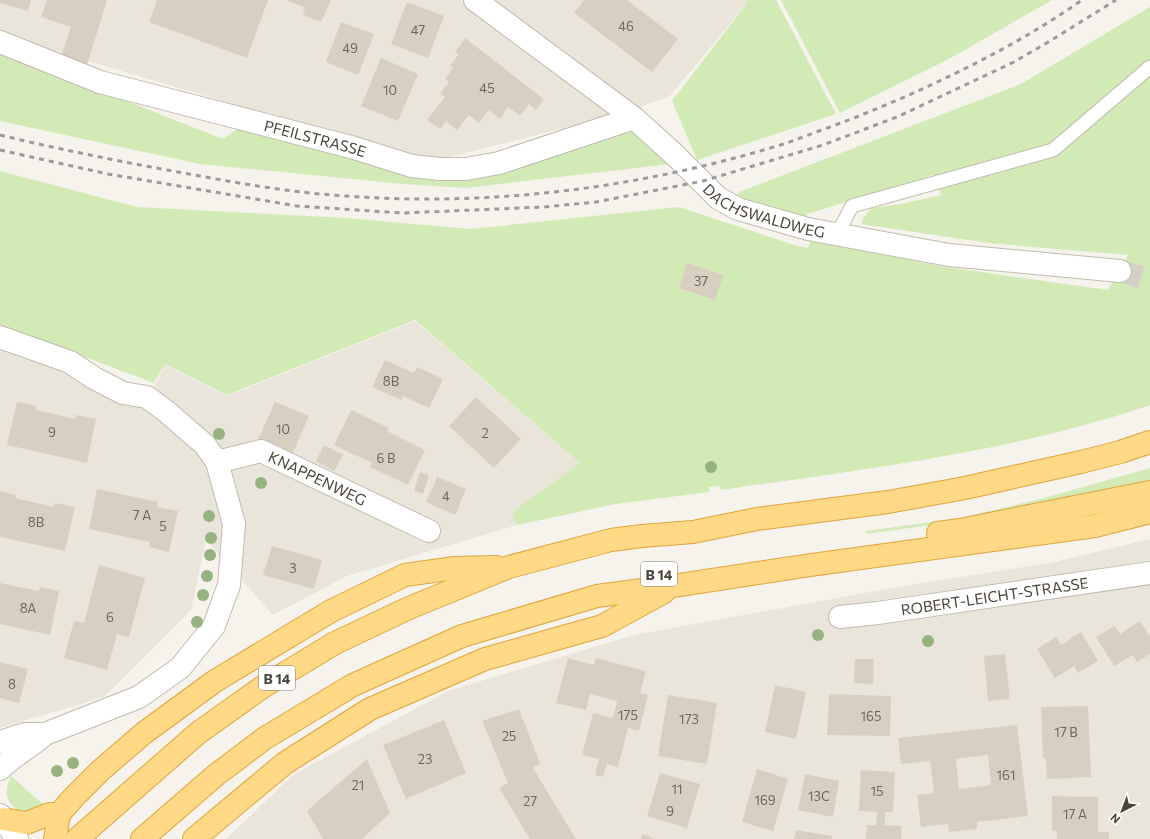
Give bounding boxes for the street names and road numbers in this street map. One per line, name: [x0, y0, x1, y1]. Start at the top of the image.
street label: PFEILSTRASSE: [262, 116, 369, 160]
street label: DACHSWALDWEG: [700, 180, 827, 241]
street label: KNAPPENWEG: [266, 447, 369, 509]
road number: B 14: [641, 562, 677, 586]
street label: ROBERT-LEICHT-STRASSE: [900, 573, 1089, 619]
road number: B 14: [259, 666, 295, 690]

